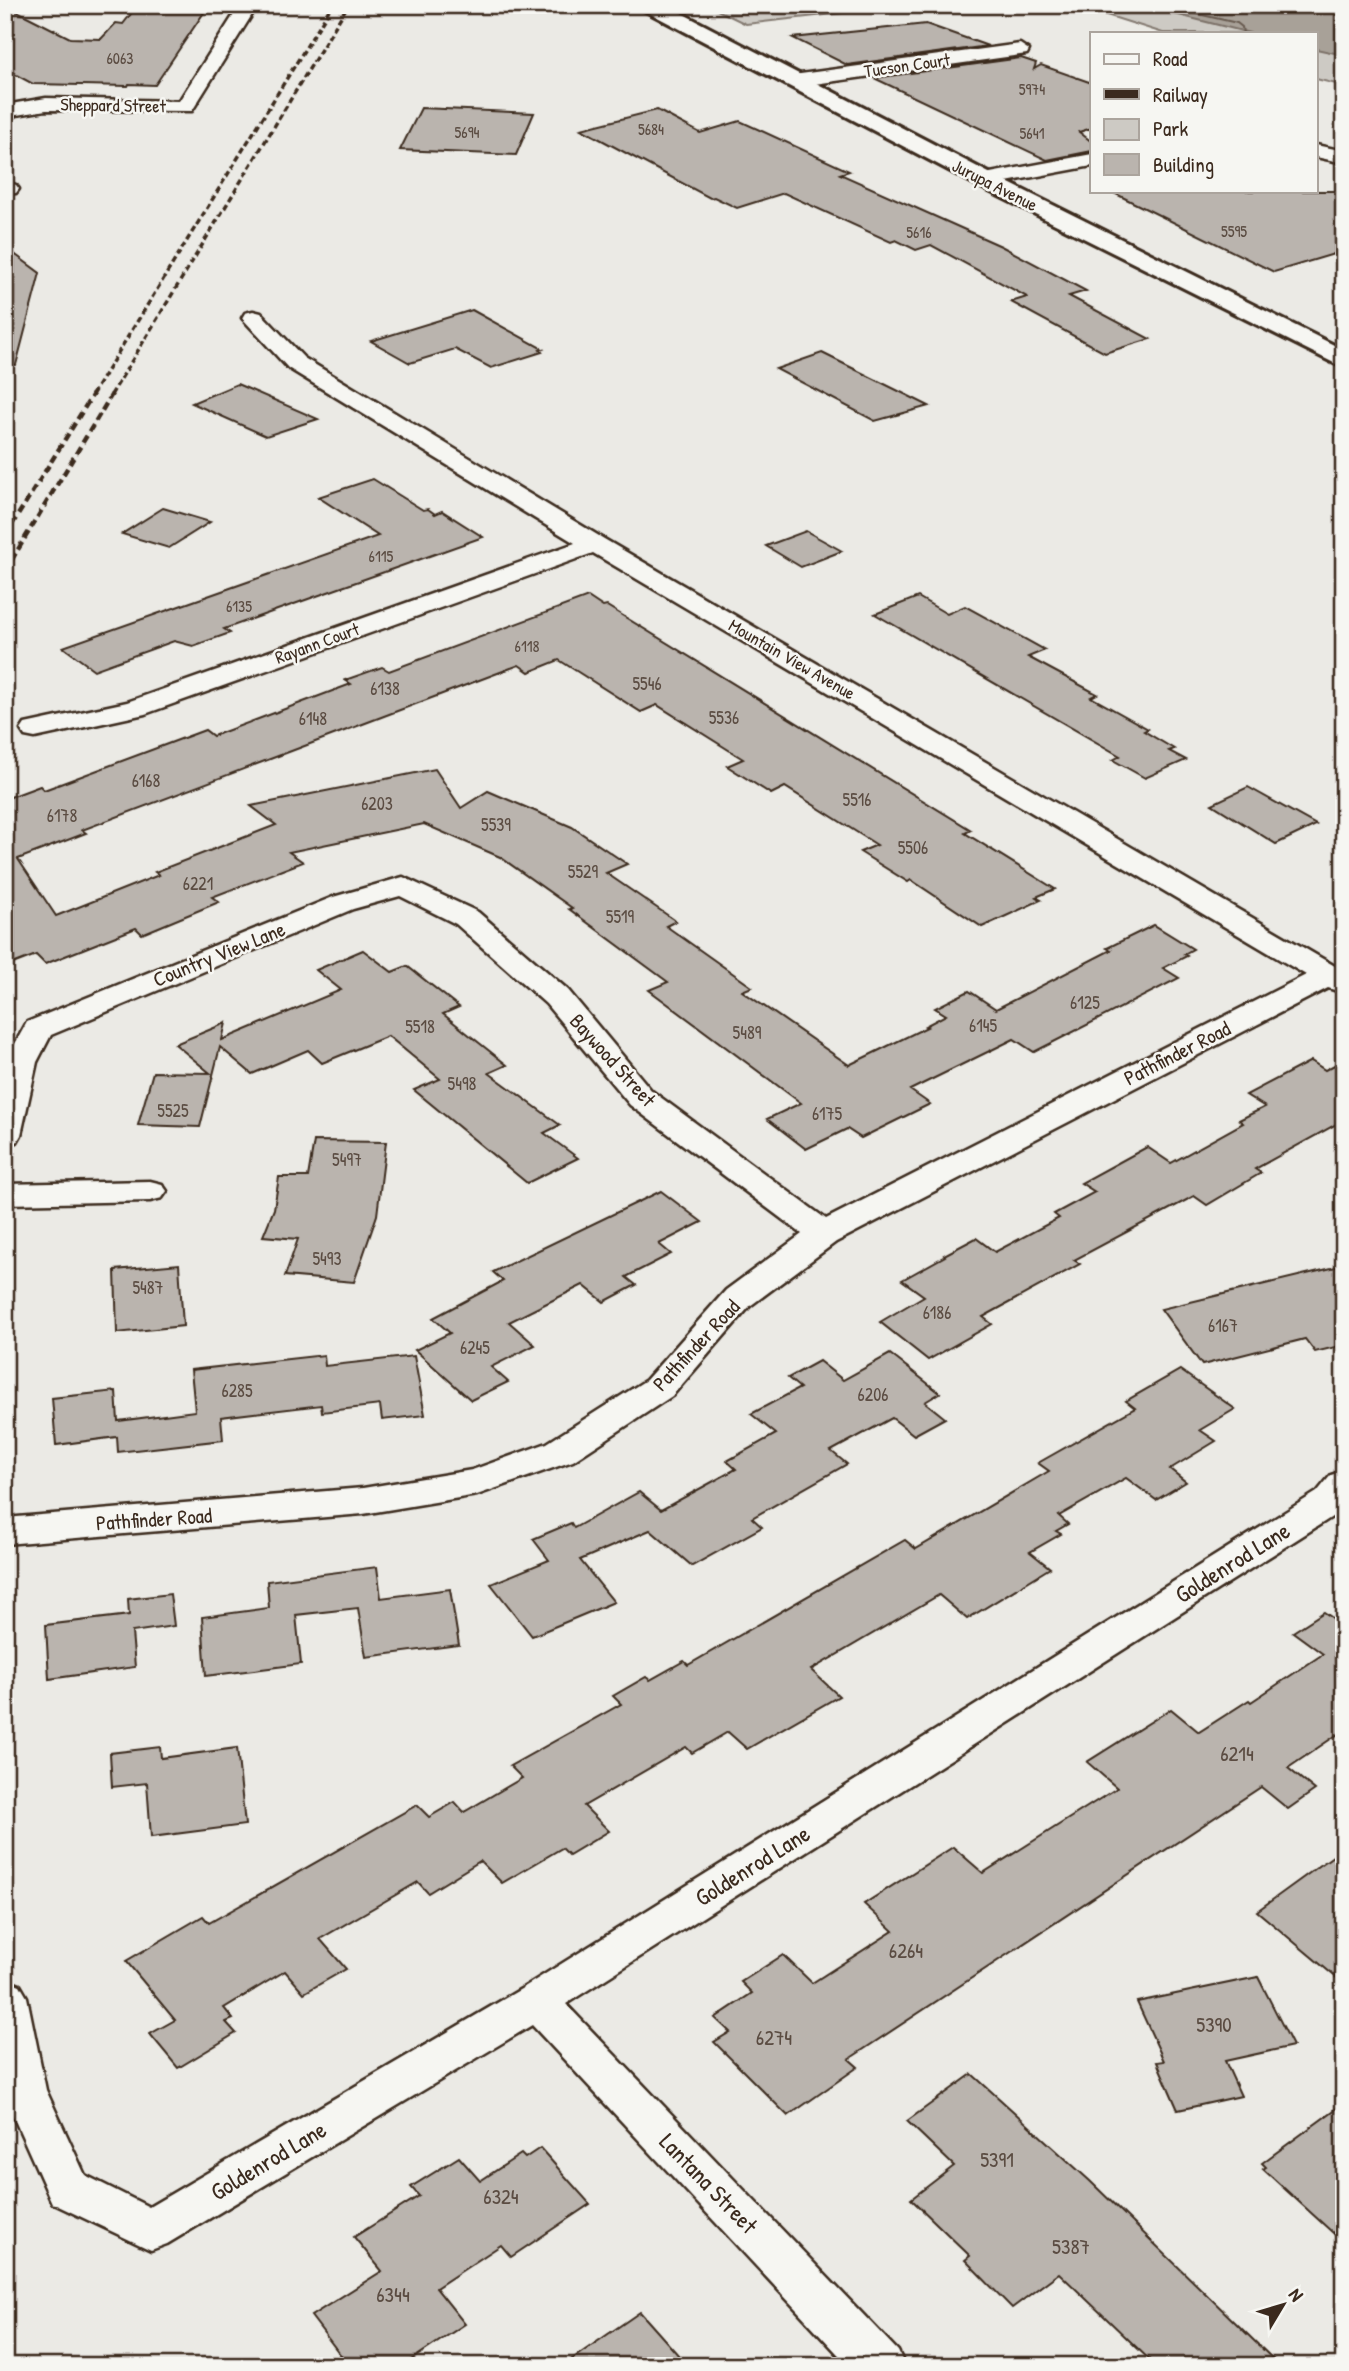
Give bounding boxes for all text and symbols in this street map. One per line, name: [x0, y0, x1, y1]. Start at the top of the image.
legend: [1090, 32, 1318, 192]
text: Road: [1153, 44, 1187, 73]
street label: Tucson Court: [862, 46, 952, 83]
house number: 6063: [106, 47, 134, 69]
house number: 5974: [1019, 78, 1045, 100]
text: Railway: [1153, 80, 1208, 109]
street label: Sheppard Street: [60, 92, 167, 118]
text: Park: [1153, 114, 1188, 143]
house number: 5684: [638, 118, 664, 140]
house number: 5694: [454, 121, 480, 143]
house number: 5641: [1020, 122, 1045, 144]
text: Building: [1153, 150, 1214, 179]
street label: Jurupa Avenue: [948, 153, 1042, 217]
house number: 5595: [1221, 220, 1247, 242]
house number: 5616: [906, 221, 932, 243]
house number: 6115: [369, 545, 394, 567]
house number: 6135: [226, 595, 252, 617]
street label: Mountain View Avenue: [724, 613, 860, 705]
street label: Rayann Court: [271, 616, 363, 670]
house number: 6118: [515, 635, 540, 657]
house number: 5546: [632, 671, 662, 696]
house number: 6138: [370, 676, 400, 701]
house number: 5536: [709, 705, 739, 730]
house number: 6148: [299, 706, 327, 731]
house number: 6168: [132, 768, 161, 793]
house number: 5516: [843, 787, 871, 812]
house number: 6203: [361, 791, 393, 816]
house number: 6178: [47, 803, 77, 828]
house number: 5539: [481, 812, 511, 837]
house number: 5506: [898, 835, 928, 860]
house number: 5529: [568, 859, 599, 884]
house number: 6221: [183, 871, 213, 896]
house number: 5519: [606, 904, 635, 929]
street label: Country View Lane: [149, 914, 289, 994]
house number: 6125: [1070, 990, 1100, 1015]
street label: Baywood Street: [563, 1007, 663, 1113]
house number: 6145: [969, 1013, 997, 1038]
house number: 5518: [405, 1014, 435, 1039]
street label: Pathfinder Road: [1119, 1014, 1235, 1092]
house number: 5489: [733, 1020, 762, 1045]
house number: 5498: [448, 1071, 477, 1096]
house number: 5525: [157, 1098, 189, 1123]
house number: 6175: [812, 1101, 843, 1126]
house number: 5497: [332, 1147, 362, 1172]
house number: 5493: [312, 1246, 342, 1271]
house number: 5487: [132, 1275, 164, 1300]
street label: Pathfinder Road: [646, 1293, 746, 1397]
house number: 6186: [923, 1300, 951, 1325]
house number: 6167: [1208, 1313, 1238, 1338]
house number: 6245: [460, 1335, 490, 1360]
house number: 6285: [221, 1378, 253, 1403]
house number: 6206: [858, 1382, 888, 1407]
street label: Pathfinder Road: [95, 1500, 213, 1538]
street label: Goldenrod Lane: [1168, 1514, 1296, 1610]
house number: 6214: [1220, 1739, 1254, 1768]
street label: Goldenrod Lane: [688, 1817, 816, 1913]
house number: 6264: [889, 1936, 923, 1965]
house number: 5390: [1196, 2010, 1232, 2039]
house number: 6274: [756, 2023, 792, 2052]
street label: Goldenrod Lane: [204, 2113, 332, 2207]
street label: Lantana Street: [653, 2126, 766, 2241]
house number: 5391: [980, 2145, 1014, 2174]
house number: 6324: [483, 2182, 519, 2211]
house number: 5387: [1052, 2232, 1090, 2261]
north arrow: [1248, 2270, 1318, 2340]
house number: 6344: [376, 2280, 410, 2309]
text: N: [1283, 2283, 1310, 2307]

